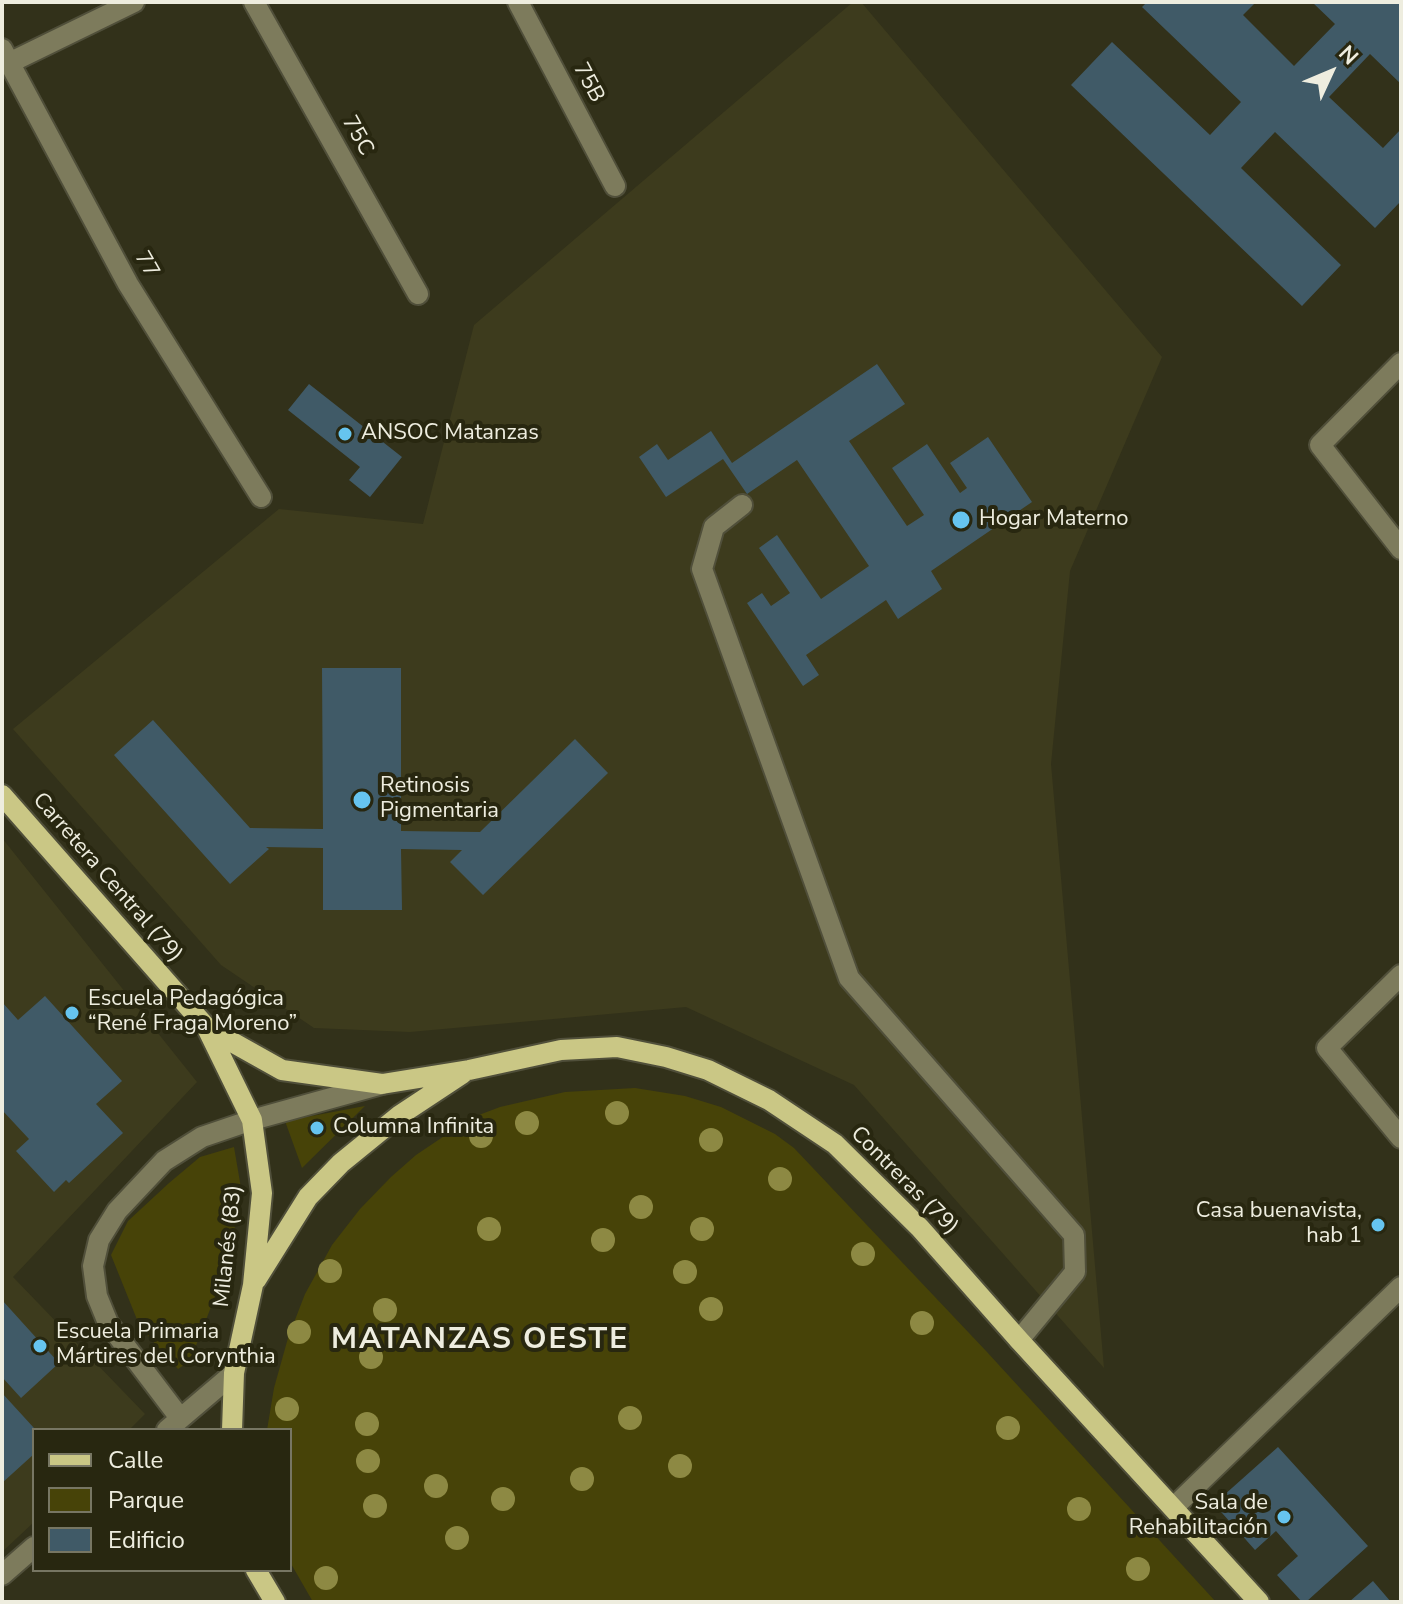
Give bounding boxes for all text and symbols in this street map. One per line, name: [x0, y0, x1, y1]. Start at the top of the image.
north arrow: [1291, 32, 1371, 112]
text: N: [1332, 39, 1365, 72]
street label: 75B: [567, 59, 609, 107]
street label: 75C: [335, 112, 379, 160]
street label: 77: [128, 247, 164, 283]
place label: ANSOC Matanzas: [361, 421, 539, 447]
marker: ANSOC Matanzas: [336, 425, 354, 443]
place label: Hogar Materno: [979, 507, 1128, 533]
marker: Hogar Materno: [950, 509, 972, 531]
place label: Retinosis Pigmentaria: [380, 774, 499, 826]
street label: Carretera Central (79): [26, 788, 188, 968]
marker: Retinosis Pigmentaria: [351, 789, 373, 811]
place label: Escuela Pedagógica “René Fraga Moreno”: [88, 987, 297, 1038]
marker: Escuela Pedagógica “René Fraga Moreno”: [63, 1004, 81, 1022]
place label: Columna Infinita: [333, 1115, 494, 1141]
marker: Columna Infinita: [308, 1119, 326, 1137]
street label: Contreras (79): [844, 1121, 964, 1241]
street label: Milanés (83): [209, 1184, 249, 1308]
place label: Casa buenavista, hab 1: [1196, 1199, 1362, 1250]
marker: Casa buenavista, hab 1: [1369, 1216, 1387, 1234]
place label: Escuela Primaria Mártires del Corynthia: [56, 1320, 276, 1372]
district label: MATANZAS OESTE: [331, 1323, 629, 1359]
marker: Escuela Primaria Mártires del Corynthia: [31, 1337, 49, 1355]
legend: [32, 1428, 292, 1572]
text: Calle: [108, 1444, 163, 1476]
text: Parque: [108, 1484, 184, 1516]
place label: Sala de Rehabilitación: [1129, 1491, 1268, 1542]
marker: Sala de Rehabilitación: [1275, 1508, 1293, 1526]
text: Edificio: [108, 1524, 185, 1556]

